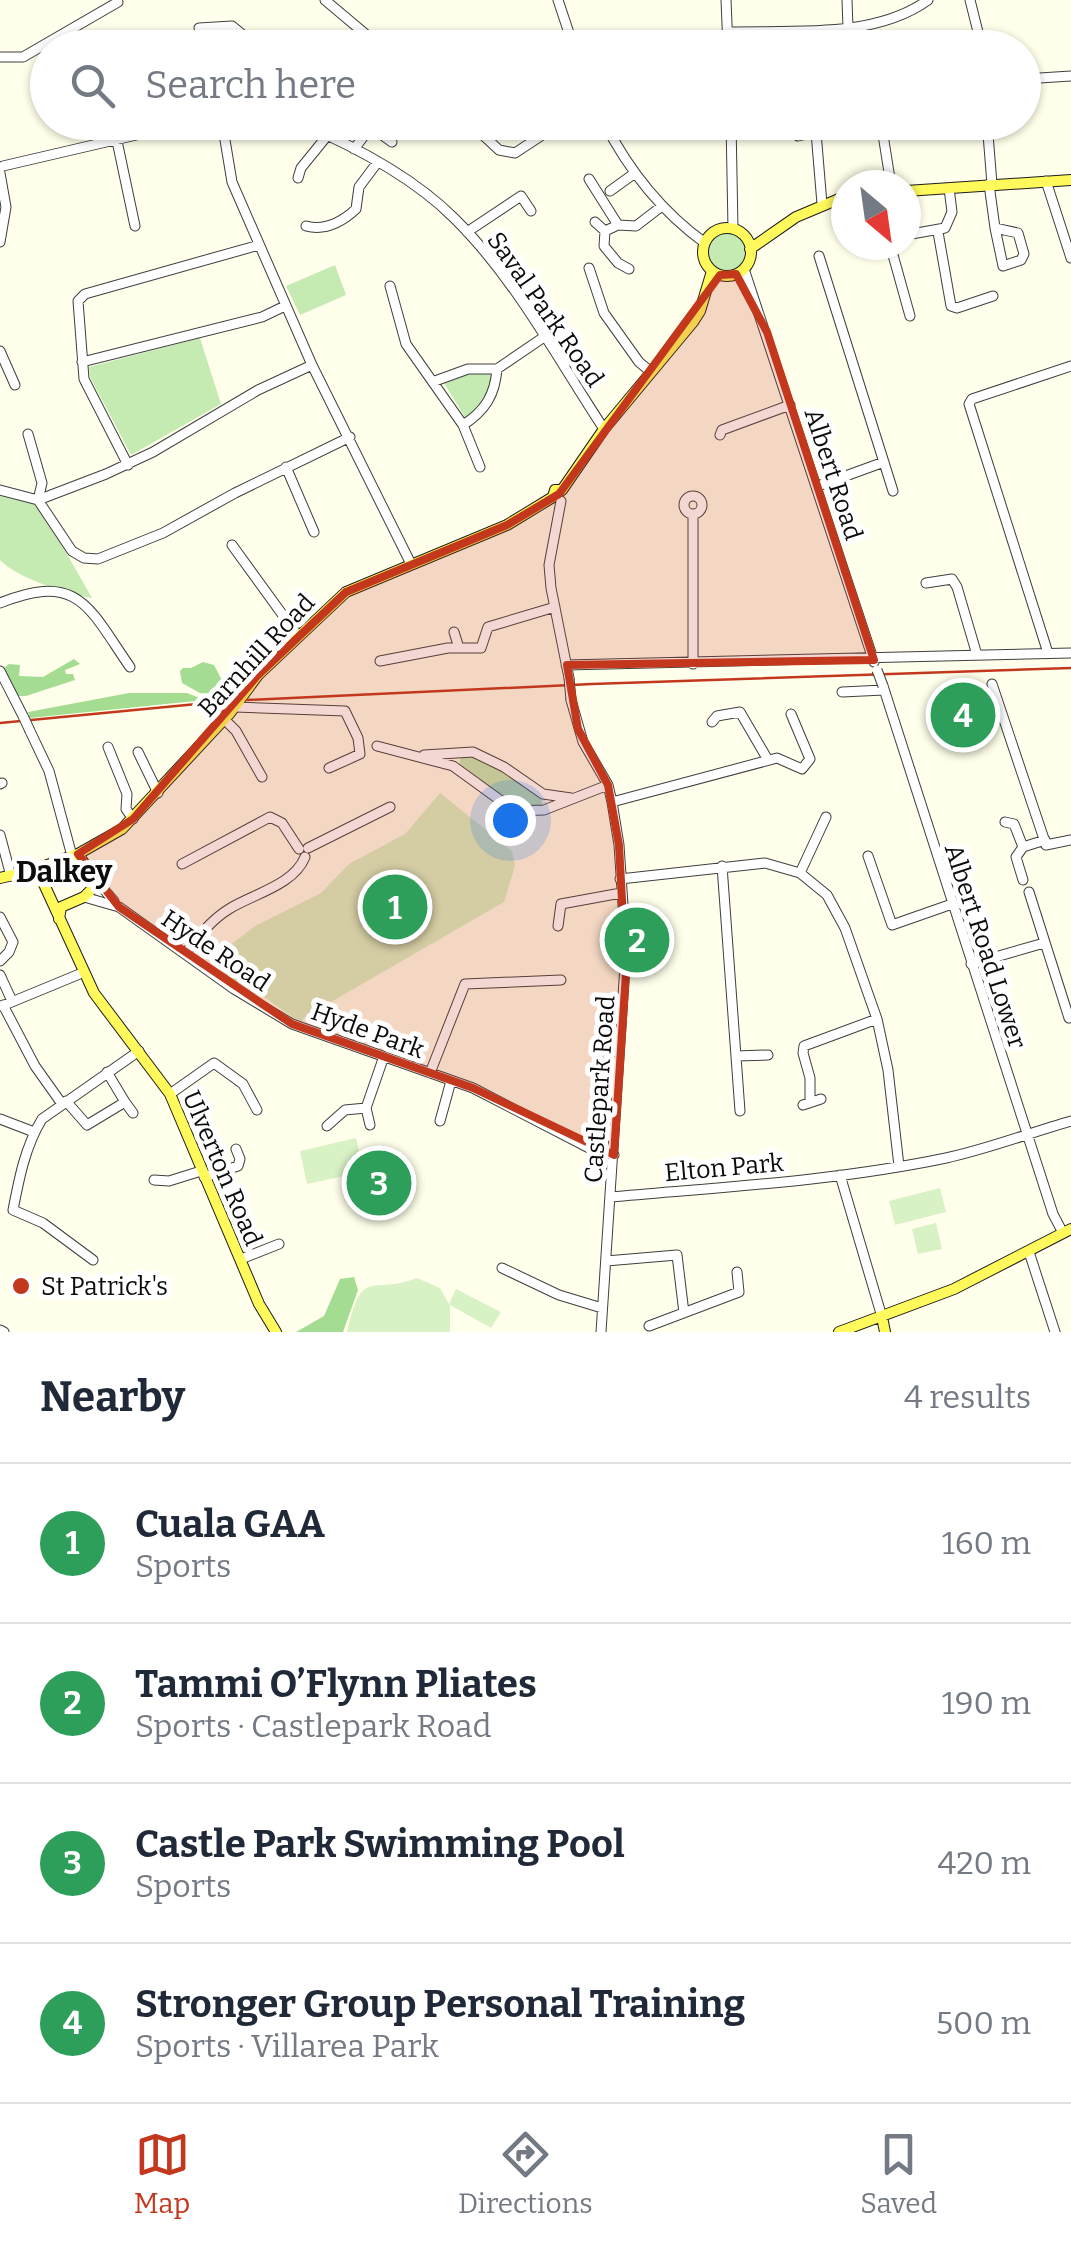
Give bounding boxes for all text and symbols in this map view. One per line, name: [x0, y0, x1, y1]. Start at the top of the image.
search box: [30, 30, 1041, 140]
icon: search: [65, 58, 120, 113]
text: Search here: [145, 62, 356, 108]
north arrow: [831, 170, 921, 260]
street label: Saval Park Road: [481, 226, 610, 393]
street label: Albert Road: [798, 405, 868, 544]
street label: Barnhill Road: [192, 588, 321, 723]
pin: 4: [930, 678, 996, 752]
your location: [485, 795, 536, 846]
street label: Albert Road Lower: [938, 840, 1032, 1052]
district label: Dalkey: [16, 854, 113, 890]
pin: 1: [362, 870, 428, 944]
pin: 2: [604, 902, 670, 978]
street label: Hyde Road: [156, 904, 275, 998]
street label: Castlepark Road: [578, 994, 622, 1184]
street label: Hyde Park: [307, 997, 429, 1066]
street label: Ulverton Road: [176, 1086, 268, 1251]
pin: 3: [346, 1146, 412, 1220]
street label: Elton Park: [663, 1148, 786, 1188]
place label: St Patrick's: [41, 1272, 168, 1302]
marker: St Patrick's: [10, 1275, 32, 1297]
text: Nearby: [40, 1372, 185, 1422]
text: 4 results: [904, 1378, 1031, 1416]
text: Cuala GAA: [135, 1501, 325, 1547]
text: 1: [66, 1524, 79, 1562]
text: 160 m: [942, 1524, 1031, 1562]
text: Sports: [135, 1547, 231, 1585]
text: Tammi O’Flynn Pliates: [135, 1661, 537, 1707]
text: 2: [63, 1684, 82, 1722]
text: 190 m: [942, 1684, 1031, 1722]
text: Sports · Castlepark Road: [135, 1707, 492, 1745]
text: Castle Park Swimming Pool: [135, 1821, 625, 1867]
text: 3: [63, 1844, 82, 1882]
text: 420 m: [937, 1844, 1031, 1882]
text: Sports: [135, 1867, 231, 1905]
text: Stronger Group Personal Training: [135, 1981, 745, 2027]
text: 4: [63, 2004, 82, 2042]
text: 500 m: [936, 2004, 1031, 2042]
text: Sports · Villarea Park: [135, 2027, 439, 2065]
tab: Map: [134, 2127, 190, 2220]
tab: Directions: [458, 2127, 593, 2220]
tab: Saved: [860, 2127, 937, 2220]

